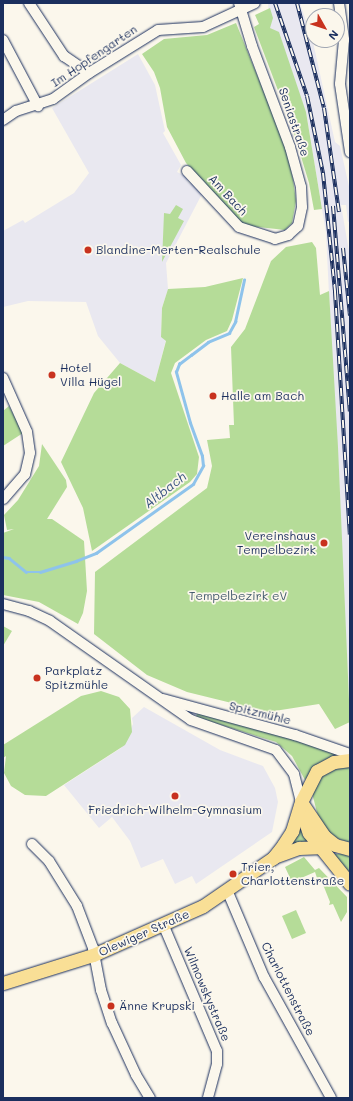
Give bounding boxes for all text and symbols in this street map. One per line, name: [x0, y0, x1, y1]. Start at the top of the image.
north arrow: [305, 8, 345, 48]
street label: Im Hopfengarten: [48, 22, 140, 90]
text: N: [325, 27, 342, 43]
street label: Seniastraße: [276, 86, 312, 158]
street label: Am Bach: [206, 172, 250, 218]
place label: Blandine-Merten-Realschule: [96, 243, 261, 257]
marker: Blandine-Merten-Realschule: [83, 245, 93, 255]
place label: Hotel Villa Hügel: [60, 361, 121, 389]
marker: Hotel Villa Hügel: [47, 370, 57, 380]
place label: Halle am Bach: [221, 389, 304, 403]
marker: Halle am Bach: [208, 391, 218, 401]
water label: Altbach: [141, 469, 189, 511]
place label: Vereinshaus Tempelbezirk: [237, 529, 316, 557]
marker: Vereinshaus Tempelbezirk: [319, 538, 329, 548]
park label: Tempelbezirk eV: [189, 589, 287, 603]
place label: Parkplatz Spitzmühle: [45, 664, 108, 692]
marker: Parkplatz Spitzmühle: [32, 673, 42, 683]
street label: Spitzmühle: [228, 698, 292, 728]
marker: Friedrich-Wilhelm-Gymnasium: [170, 791, 180, 801]
place label: Friedrich-Wilhelm-Gymnasium: [88, 803, 262, 817]
place label: Trier, Charlottenstraße: [241, 860, 344, 888]
marker: Trier, Charlottenstraße: [228, 869, 238, 879]
street label: Olewiger Straße: [96, 907, 192, 959]
street label: Charlottenstraße: [258, 940, 318, 1038]
street label: Wilmowskystraße: [181, 945, 233, 1043]
place label: Änne Krupski: [119, 999, 195, 1013]
marker: Änne Krupski: [106, 1001, 116, 1011]

